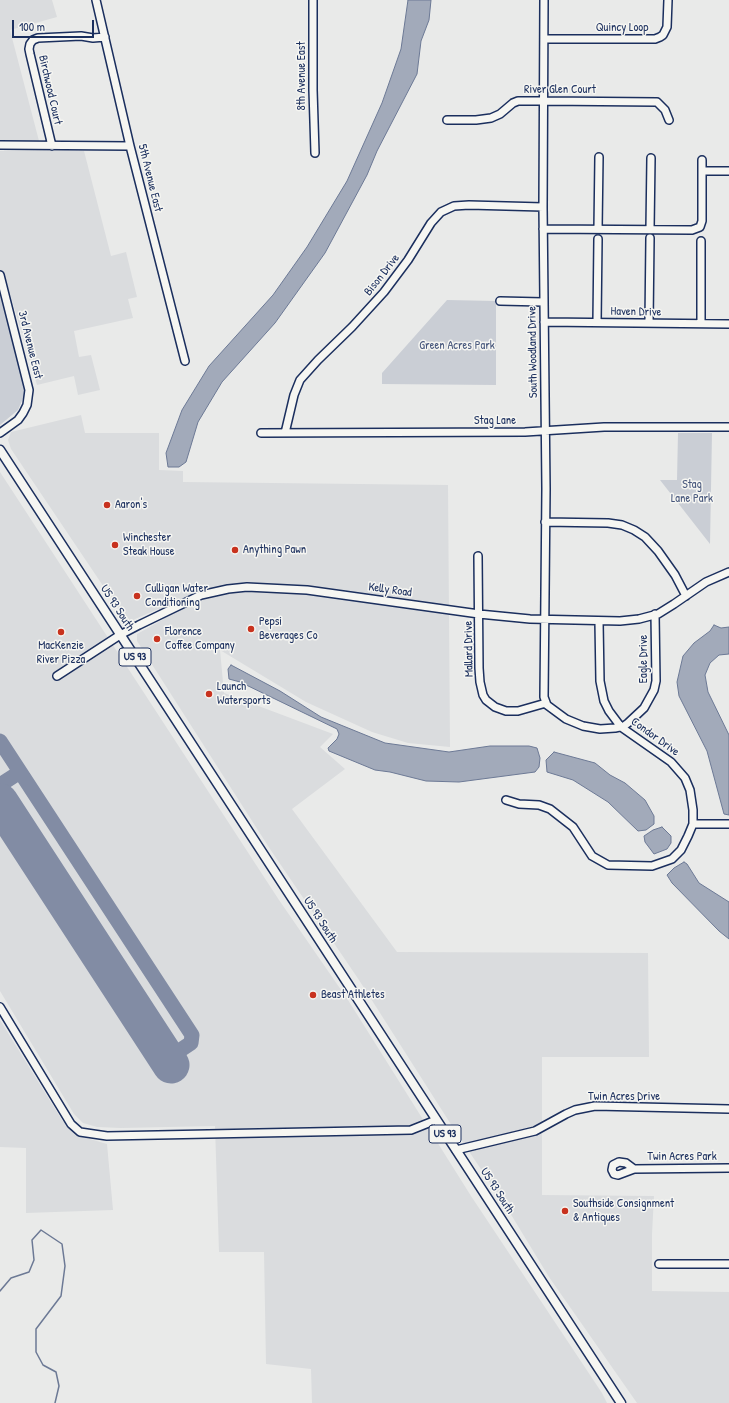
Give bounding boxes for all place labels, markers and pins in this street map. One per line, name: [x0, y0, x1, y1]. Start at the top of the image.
place label: Aaron's: [115, 498, 147, 512]
marker: Aaron's: [102, 500, 112, 510]
place label: Winchester Steak House: [123, 531, 175, 559]
marker: Winchester Steak House: [110, 540, 120, 550]
place label: Anything Pawn: [243, 543, 306, 557]
marker: Anything Pawn: [230, 545, 240, 555]
place label: Culligan Water Conditioning: [145, 582, 208, 610]
marker: Culligan Water Conditioning: [132, 591, 142, 601]
place label: Pepsi Beverages Co: [259, 615, 318, 643]
marker: Pepsi Beverages Co: [246, 624, 256, 634]
place label: Florence Coffee Company: [165, 625, 235, 653]
marker: MacKenzie River Pizza: [56, 627, 66, 637]
marker: Florence Coffee Company: [152, 634, 162, 644]
place label: MacKenzie River Pizza: [37, 639, 85, 667]
place label: Launch Watersports: [217, 680, 271, 708]
marker: Launch Watersports: [204, 689, 214, 699]
place label: Beast Athletes: [321, 988, 385, 1002]
marker: Beast Athletes: [308, 990, 318, 1000]
place label: Southside Consignment & Antiques: [573, 1197, 674, 1225]
marker: Southside Consignment & Antiques: [560, 1206, 570, 1216]

